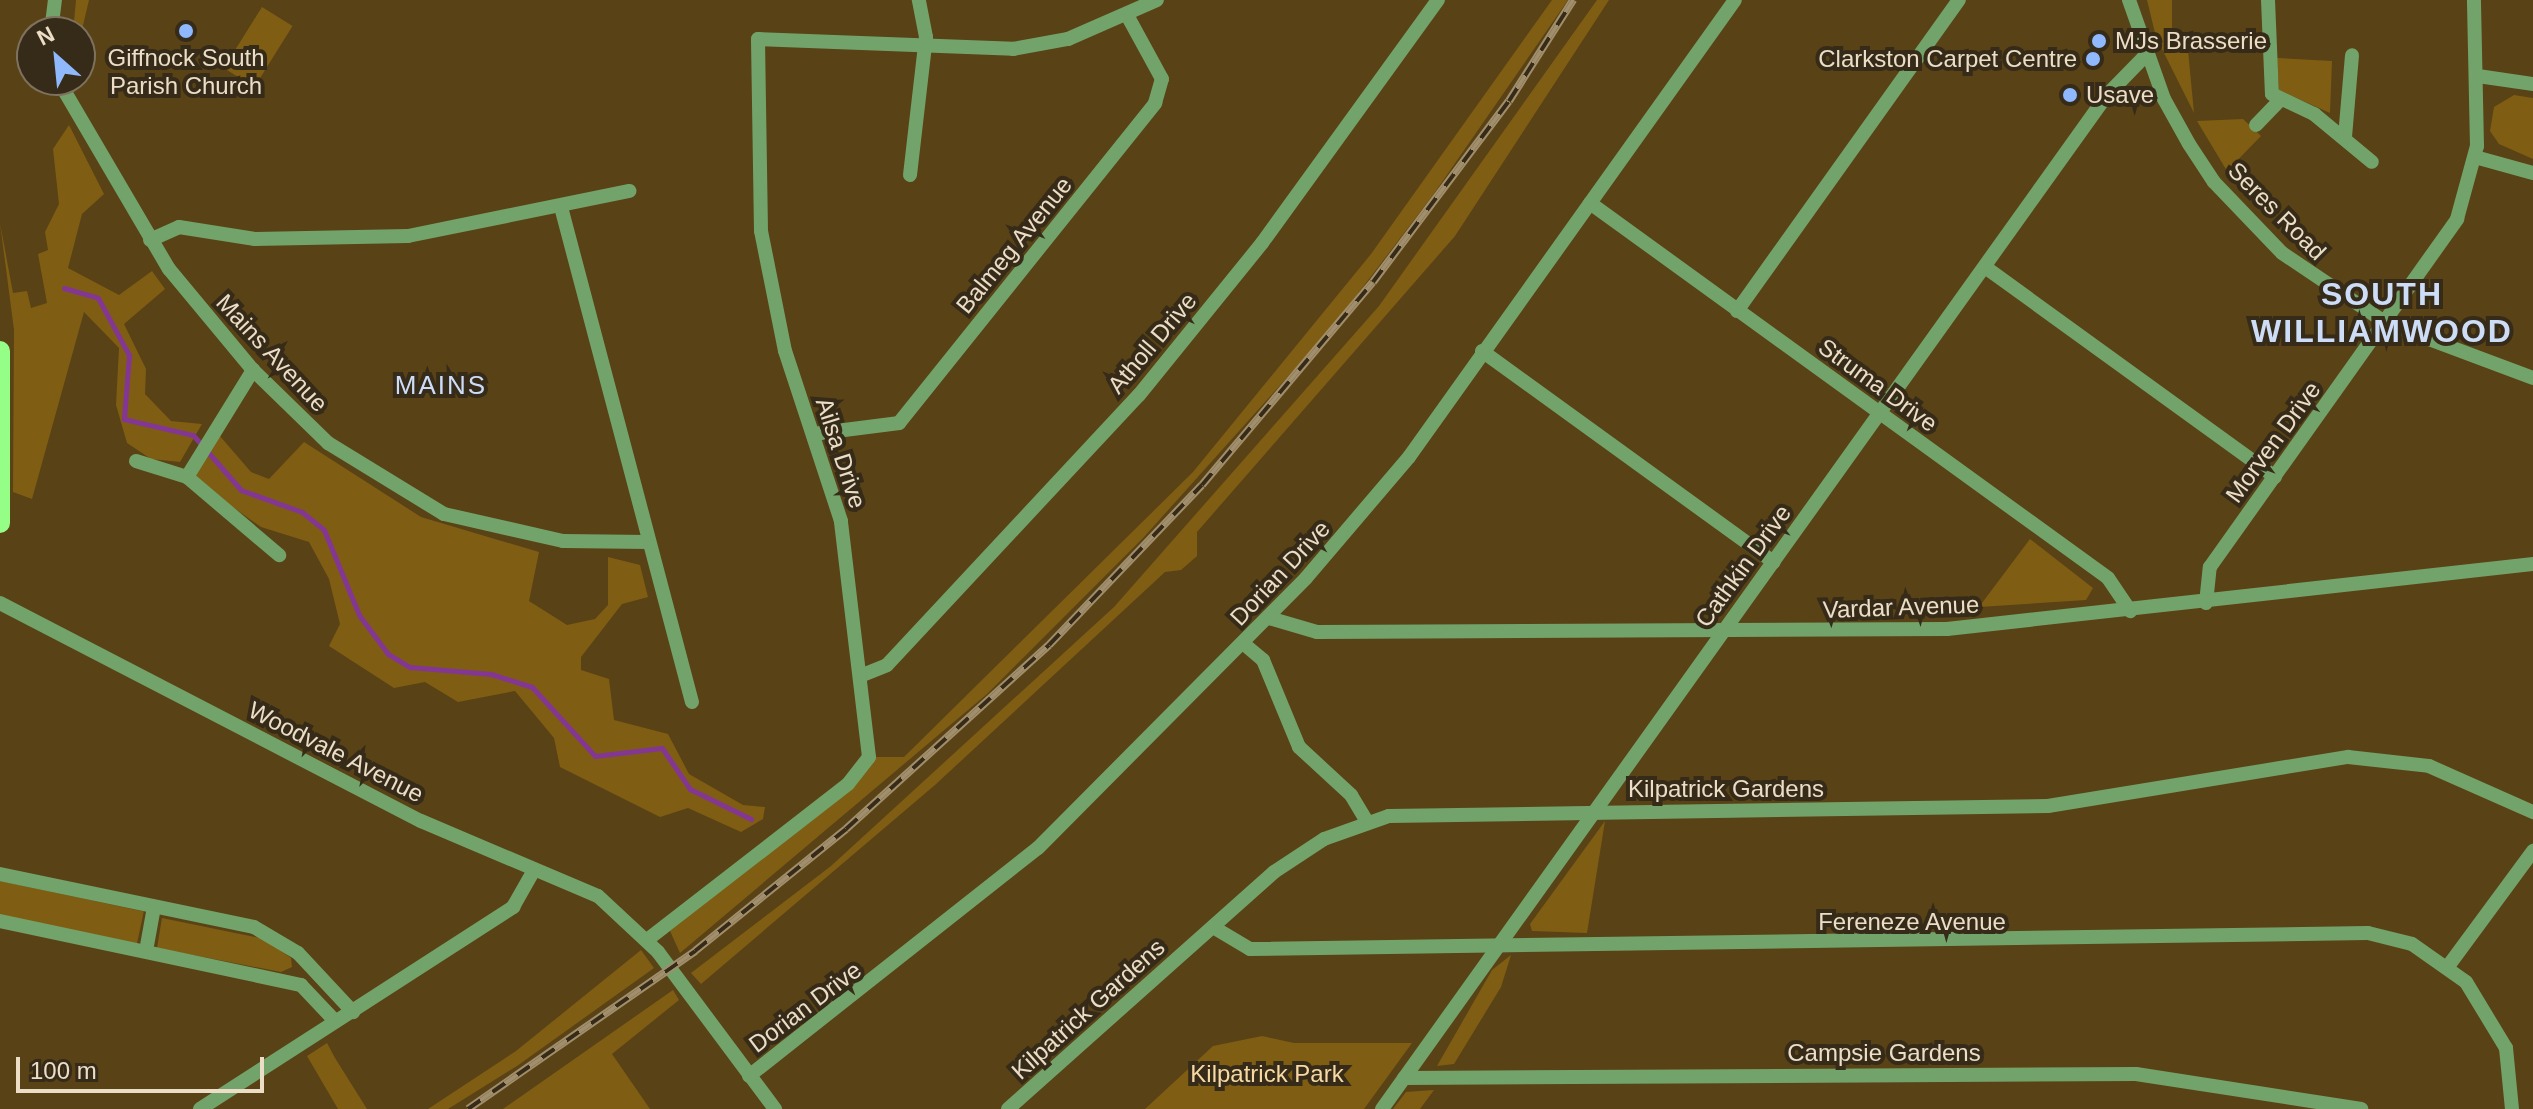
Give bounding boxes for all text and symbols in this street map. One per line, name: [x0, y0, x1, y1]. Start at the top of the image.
north arrow: [16, 16, 96, 96]
text: N: [33, 21, 59, 51]
marker: Giffnock South Parish Church: [177, 22, 195, 40]
place label: MJs Brasserie: [2115, 27, 2267, 55]
marker: MJs Brasserie: [2090, 32, 2108, 50]
place label: Giffnock South Parish Church: [108, 44, 264, 100]
place label: Clarkston Carpet Centre: [1818, 45, 2077, 73]
marker: Clarkston Carpet Centre: [2084, 50, 2102, 68]
place label: Usave: [2086, 81, 2154, 109]
marker: Usave: [2061, 86, 2079, 104]
street label: Seres Road: [2222, 156, 2332, 266]
street label: Balmeg Avenue: [950, 170, 1078, 320]
district label: SOUTH WILLIAMWOOD: [2251, 276, 2513, 351]
street label: Atholl Drive: [1102, 287, 1202, 399]
street label: Mains Avenue: [210, 288, 334, 418]
street label: Struma Drive: [1813, 332, 1943, 438]
district label: MAINS: [395, 370, 487, 402]
street label: Morven Drive: [2219, 376, 2327, 508]
street label: Ailsa Drive: [810, 394, 872, 512]
street label: Cathkin Drive: [1689, 499, 1797, 633]
street label: Dorian Drive: [1224, 514, 1336, 632]
street label: Vardar Avenue: [1822, 590, 1980, 624]
street label: Woodvale Avenue: [243, 695, 429, 809]
street label: Kilpatrick Gardens: [1628, 775, 1824, 803]
street label: Fereneze Avenue: [1817, 908, 2007, 936]
street label: Kilpatrick Gardens: [1006, 933, 1170, 1085]
street label: Dorian Drive: [743, 955, 867, 1059]
street label: Campsie Gardens: [1787, 1039, 1981, 1067]
scale bar: [20, 1041, 268, 1091]
text: 100 m: [30, 1057, 97, 1084]
park label: Kilpatrick Park: [1190, 1060, 1344, 1088]

